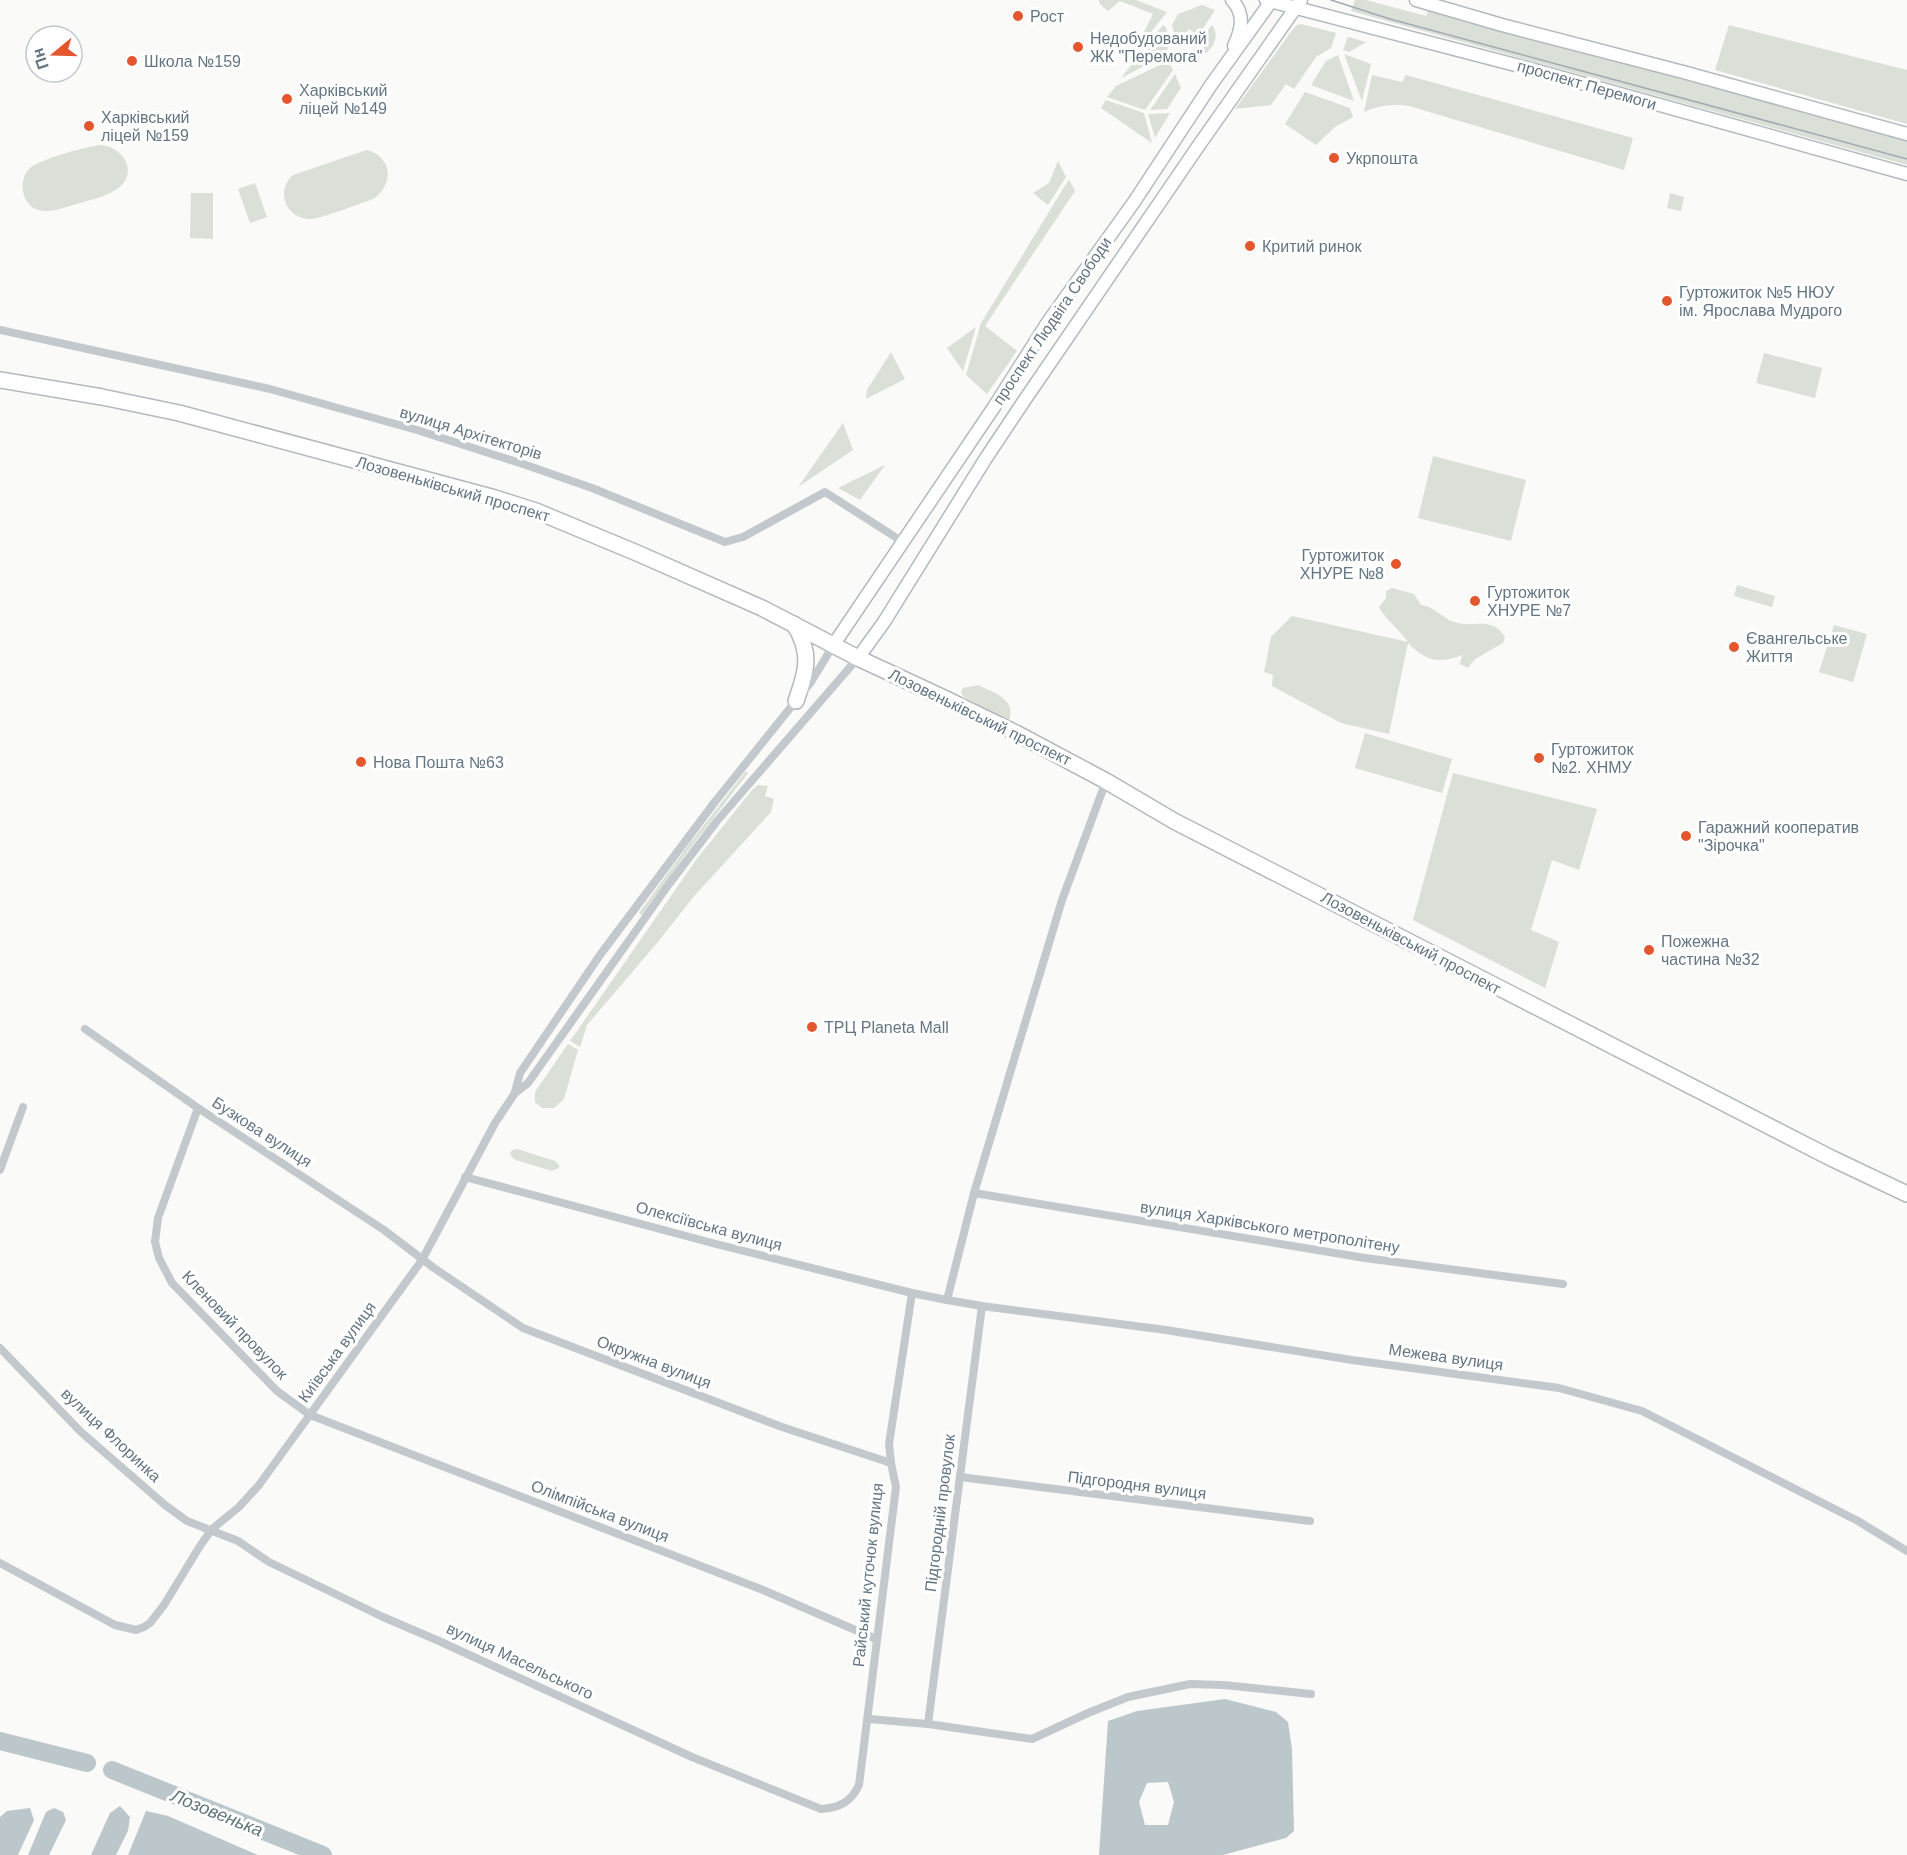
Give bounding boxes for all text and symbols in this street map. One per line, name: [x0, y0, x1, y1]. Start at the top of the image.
place label: Рост: [1030, 8, 1065, 25]
marker: Рост: [1011, 9, 1025, 23]
north arrow: [24, 24, 84, 84]
place label: Недобудований ЖК "Перемога": [1090, 30, 1207, 65]
marker: Недобудований ЖК "Перемога": [1071, 40, 1085, 54]
text: Пн: [29, 46, 52, 71]
place label: Школа №159: [144, 53, 241, 70]
marker: Школа №159: [125, 54, 139, 68]
street label: проспект Перемоги: [1516, 57, 1658, 113]
place label: Харківський ліцей №149: [299, 82, 388, 117]
marker: Харківський ліцей №149: [280, 92, 294, 106]
place label: Харківський ліцей №159: [101, 109, 190, 144]
marker: Харківський ліцей №159: [82, 119, 96, 133]
place label: Укрпошта: [1346, 150, 1418, 167]
marker: Укрпошта: [1327, 151, 1341, 165]
street label: проспект Людвіга Свободи: [990, 234, 1114, 408]
place label: Критий ринок: [1262, 238, 1362, 255]
marker: Критий ринок: [1243, 239, 1257, 253]
place label: Гуртожиток №5 НЮУ ім. Ярослава Мудрого: [1679, 284, 1842, 319]
marker: Гуртожиток №5 НЮУ ім. Ярослава Мудрого: [1660, 294, 1674, 308]
street label: вулиця Архітекторів: [398, 403, 544, 463]
street label: Лозовеньківський проспект: [354, 453, 552, 525]
place label: Гуртожиток ХНУРЕ №8: [1300, 547, 1385, 582]
marker: Гуртожиток ХНУРЕ №8: [1389, 557, 1403, 571]
place label: Гуртожиток ХНУРЕ №7: [1487, 584, 1571, 619]
marker: Гуртожиток ХНУРЕ №7: [1468, 594, 1482, 608]
place label: Євангельське Життя: [1746, 630, 1848, 665]
marker: Євангельське Життя: [1727, 640, 1741, 654]
street label: Лозовеньківський проспект: [886, 665, 1075, 769]
place label: Гуртожиток №2. ХНМУ: [1551, 741, 1635, 776]
marker: Гуртожиток №2. ХНМУ: [1532, 751, 1546, 765]
place label: Нова Пошта №63: [373, 754, 504, 771]
marker: Нова Пошта №63: [354, 755, 368, 769]
place label: Гаражний кооператив "Зірочка": [1698, 819, 1859, 854]
marker: Гаражний кооператив "Зірочка": [1679, 829, 1693, 843]
street label: Лозовеньківський проспект: [1318, 888, 1504, 998]
place label: Пожежна частина №32: [1661, 933, 1760, 968]
marker: Пожежна частина №32: [1642, 943, 1656, 957]
place label: ТРЦ Planeta Mall: [824, 1019, 949, 1036]
marker: ТРЦ Planeta Mall: [805, 1020, 819, 1034]
street label: Бузкова вулиця: [209, 1094, 315, 1170]
street label: Олексіївська вулиця: [634, 1198, 784, 1254]
street label: вулиця Харківського метрополітену: [1139, 1198, 1401, 1256]
street label: Кленовий провулок: [179, 1267, 292, 1383]
street label: Київська вулиця: [295, 1298, 379, 1406]
street label: Окружна вулиця: [594, 1332, 714, 1392]
street label: Межева вулиця: [1388, 1341, 1504, 1373]
street label: вулиця Флоринка: [58, 1385, 164, 1485]
street label: Підгородній провулок: [922, 1432, 958, 1593]
street label: Підгородня вулиця: [1067, 1468, 1207, 1502]
street label: Олімпійська вулиця: [529, 1477, 671, 1545]
street label: Райський куточок вулиця: [850, 1482, 886, 1668]
street label: вулиця Масельського: [444, 1620, 596, 1702]
water label: Лозовенька: [167, 1785, 266, 1840]

